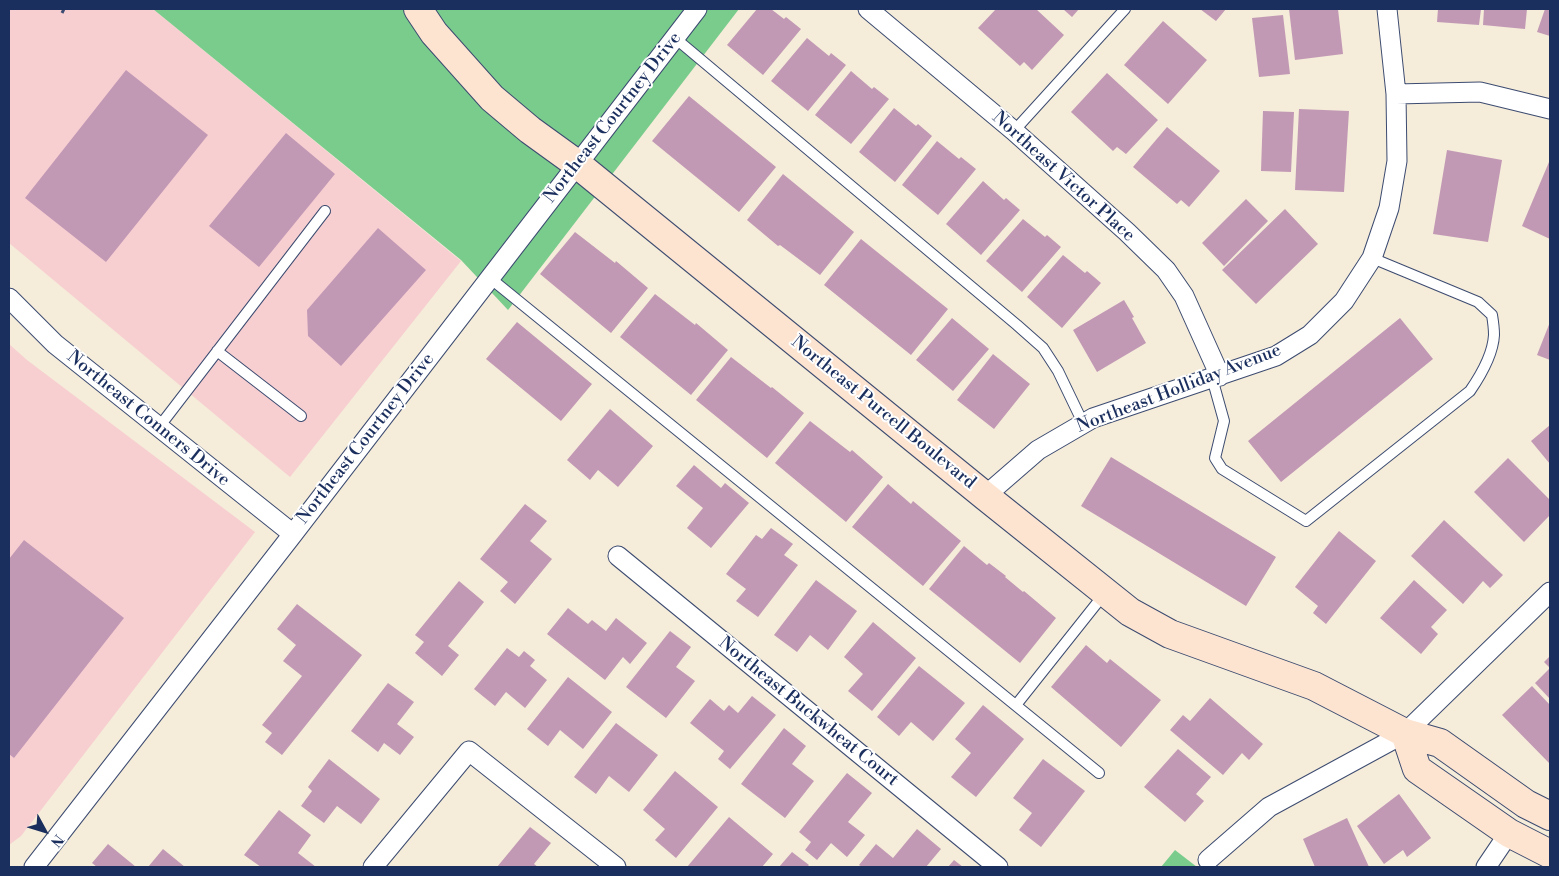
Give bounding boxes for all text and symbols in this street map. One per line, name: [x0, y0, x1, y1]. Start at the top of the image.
street label: Northeast Courtney Drive: [540, 28, 686, 208]
street label: Northeast Victor Place: [987, 107, 1139, 247]
street label: Northeast Purcell Boulevard: [786, 332, 980, 494]
street label: Northeast Holliday Avenue: [1074, 340, 1284, 438]
street label: Northeast Conners Drive: [62, 347, 234, 491]
street label: Northeast Courtney Drive: [293, 349, 439, 529]
street label: Northeast Buckwheat Court: [714, 633, 902, 791]
north arrow: [20, 806, 70, 856]
text: N: [46, 830, 67, 850]

